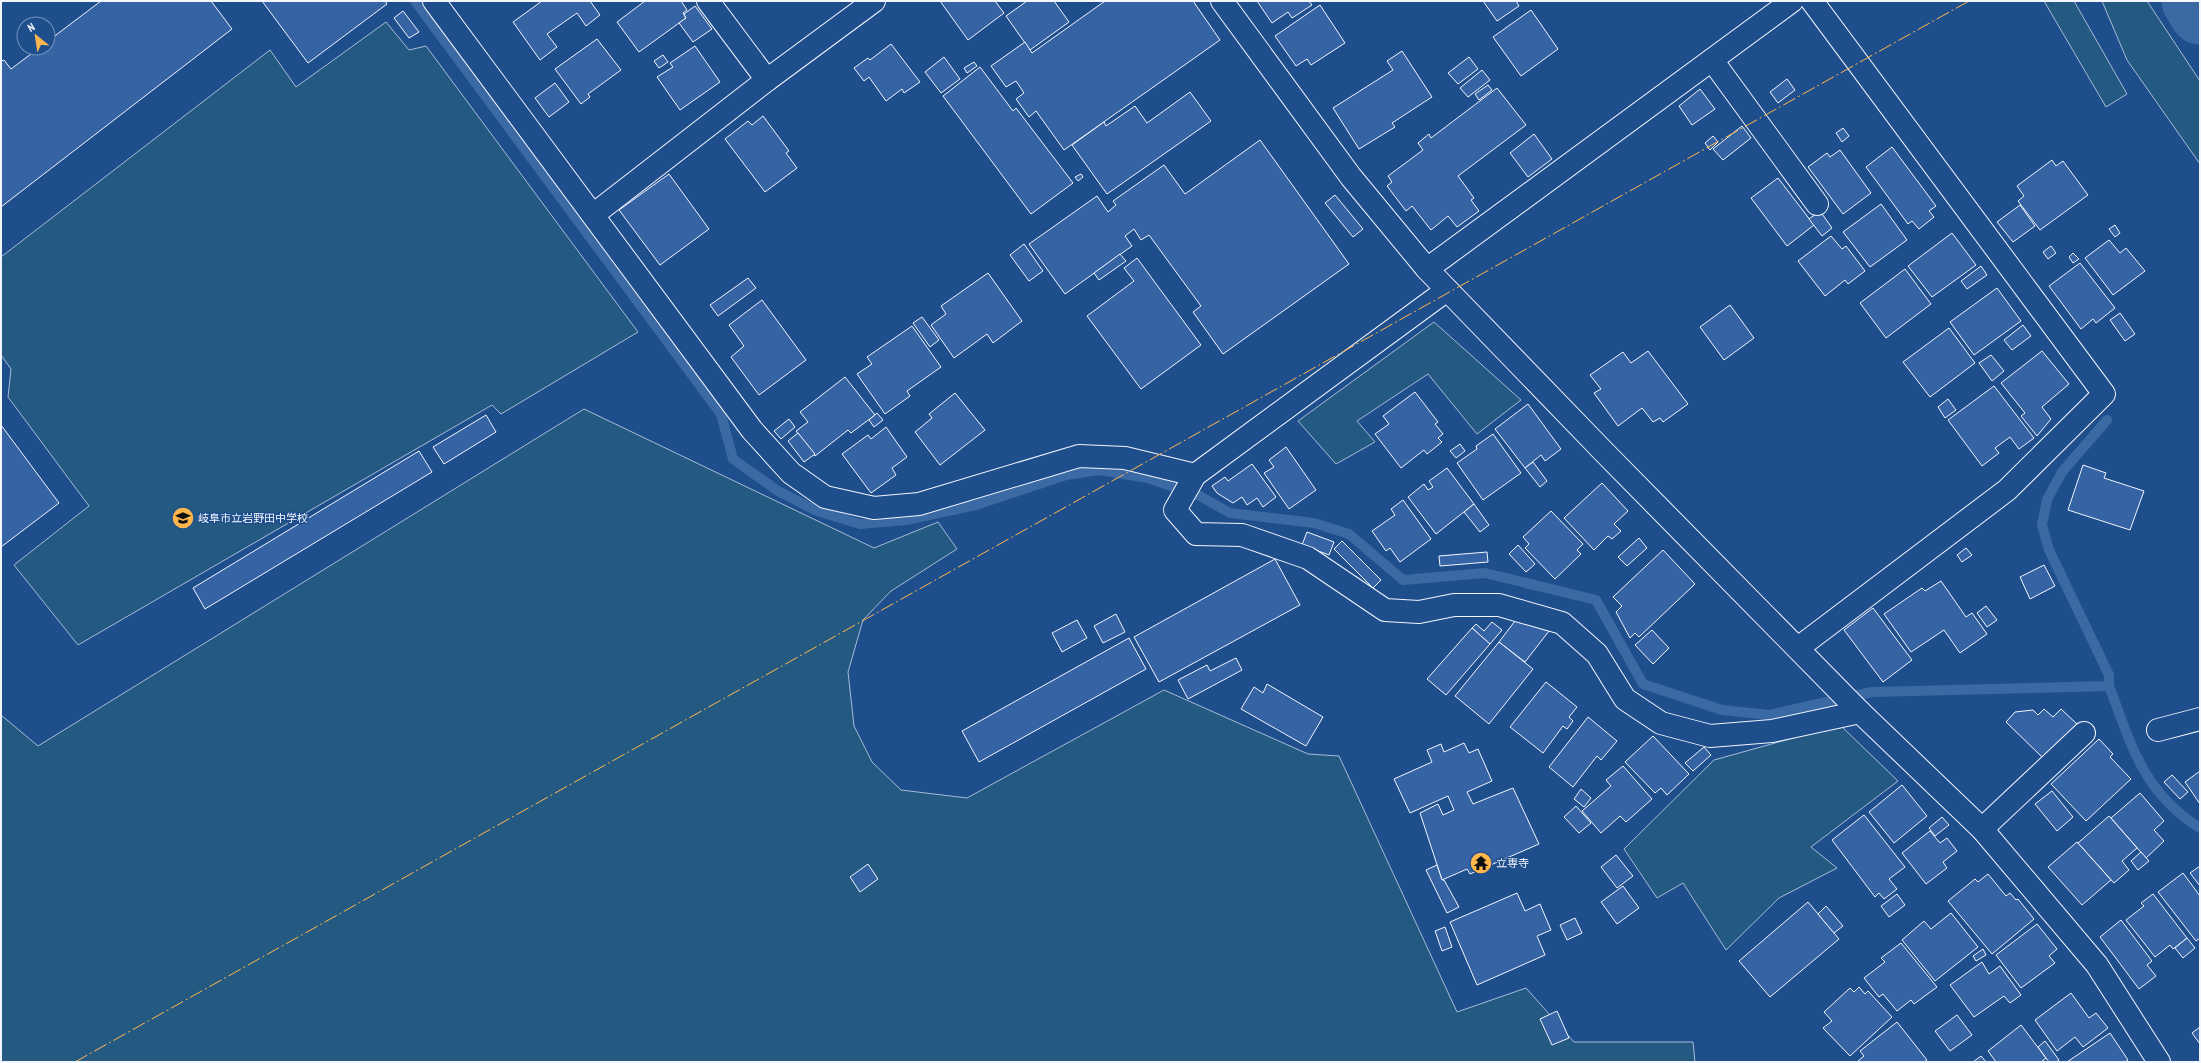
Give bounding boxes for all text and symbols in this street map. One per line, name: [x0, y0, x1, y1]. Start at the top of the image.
north arrow: [16, 16, 56, 56]
text: N: [25, 20, 37, 35]
school or university icon: 岐阜市立岩野田中学校: [170, 505, 196, 531]
place label: 岐阜市立岩野田中学校: [198, 511, 308, 525]
temple icon: 立専寺: [1468, 850, 1494, 876]
place label: 立専寺: [1496, 856, 1529, 870]

